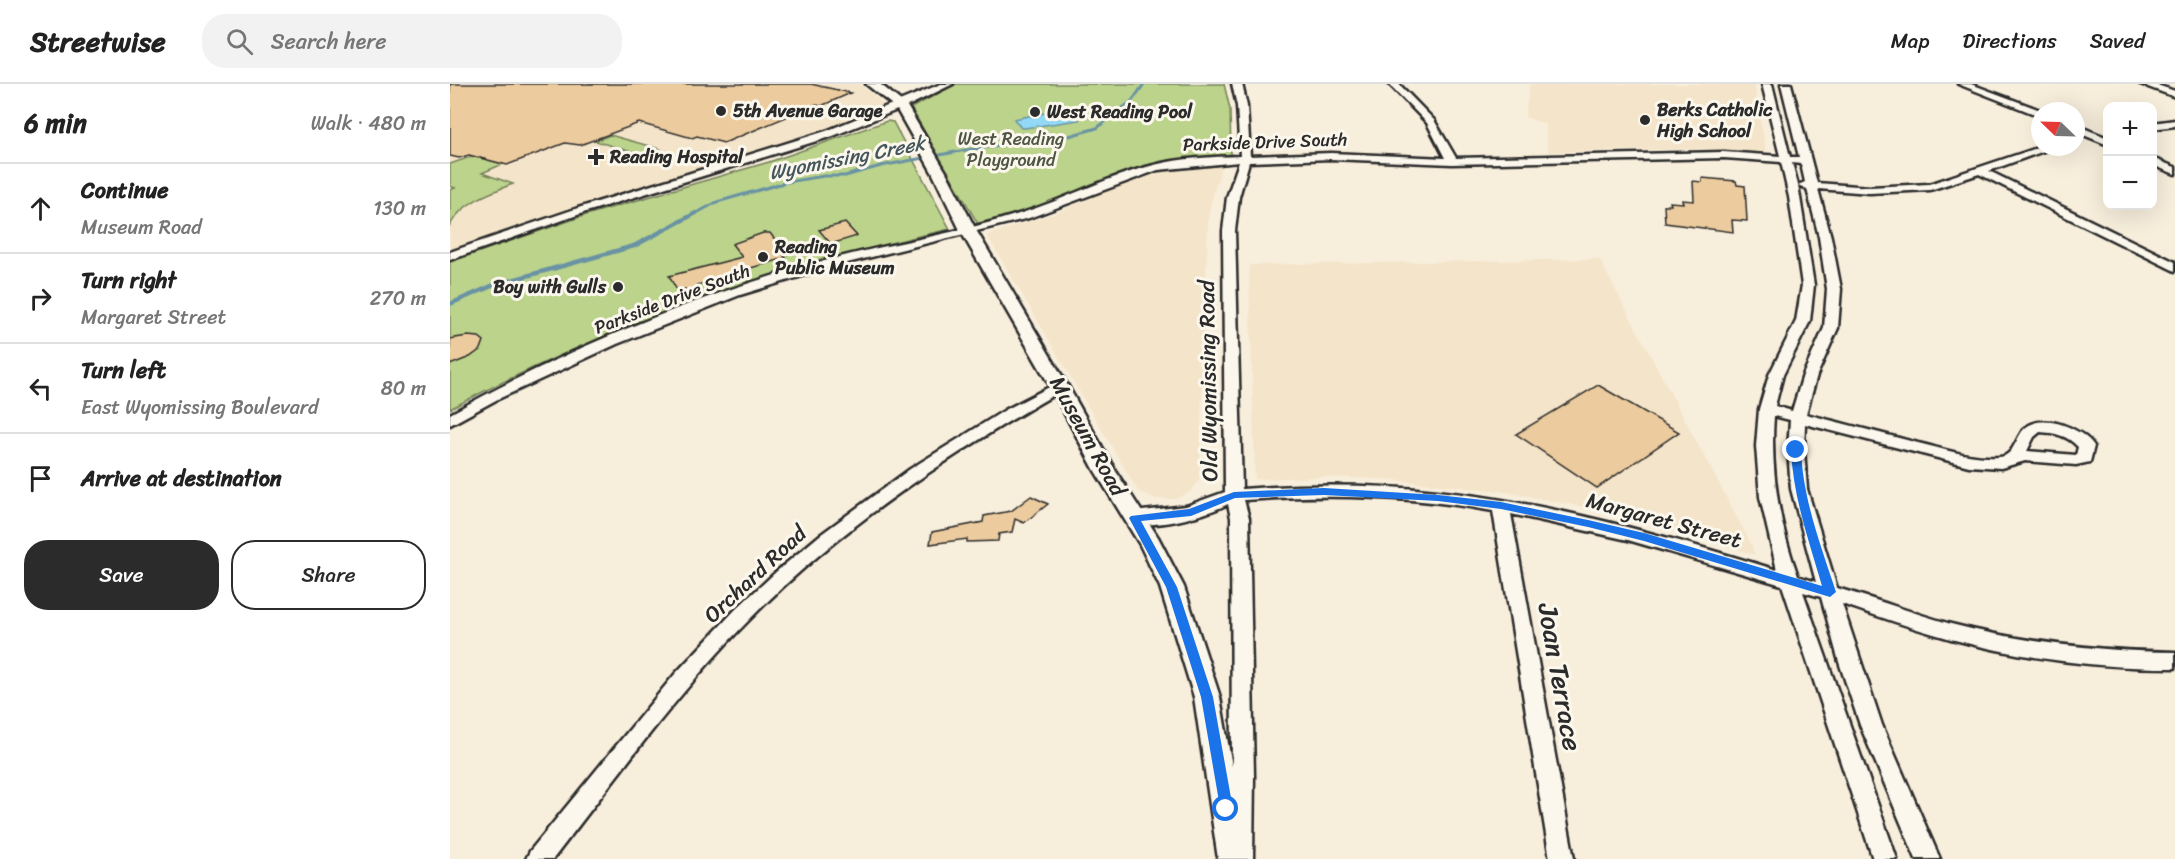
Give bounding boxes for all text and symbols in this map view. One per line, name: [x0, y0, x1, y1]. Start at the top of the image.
search box: [202, 14, 622, 68]
text: Streetwise: [30, 17, 166, 66]
text: Search here: [271, 22, 387, 61]
text: Map: [1891, 22, 1929, 60]
text: Directions: [1962, 22, 2057, 60]
text: Saved: [2090, 22, 2145, 60]
icon: search: [223, 25, 256, 58]
place label: Berks Catholic High School: [1656, 94, 1773, 147]
place label: 5th Avenue Garage: [733, 95, 883, 127]
place label: West Reading Pool: [1047, 96, 1193, 128]
text: 6 min: [24, 100, 87, 146]
north arrow: [2031, 102, 2085, 156]
map controls: [2103, 102, 2157, 210]
button: +: [2103, 102, 2157, 156]
marker: 5th Avenue Garage: [714, 104, 728, 118]
marker: West Reading Pool: [1028, 105, 1042, 119]
text: Walk · 480 m: [311, 106, 426, 141]
marker: Berks Catholic High School: [1638, 113, 1652, 127]
park label: West Reading Playground: [958, 123, 1064, 176]
street label: Parkside Drive South: [1182, 123, 1348, 161]
water label: Wyomissing Creek: [766, 125, 930, 190]
place label: Reading Hospital: [609, 141, 744, 173]
marker: Reading Hospital: [587, 148, 605, 166]
button: −: [2103, 156, 2157, 210]
text: Continue: [81, 171, 169, 210]
text: 130 m: [373, 191, 426, 226]
icon: ahead: [24, 192, 57, 225]
text: Museum Road: [81, 210, 202, 245]
place label: Reading Public Museum: [774, 231, 895, 284]
marker: Reading Public Museum: [756, 250, 770, 264]
street label: Parkside Drive South: [589, 255, 755, 343]
text: Turn right: [81, 261, 176, 300]
place label: Boy with Gulls: [493, 271, 607, 303]
street label: Old Wyomissing Road: [1187, 279, 1229, 482]
marker: Boy with Gulls: [611, 280, 625, 294]
text: 270 m: [370, 281, 426, 316]
icon: right: [24, 282, 57, 315]
text: Margaret Street: [81, 300, 226, 335]
text: Turn left: [81, 351, 166, 390]
street label: Museum Road: [1039, 368, 1138, 505]
text: 80 m: [381, 371, 426, 406]
icon: left: [24, 372, 57, 405]
text: East Wyomissing Boulevard: [81, 390, 319, 425]
route end: [1782, 436, 1808, 462]
text: Arrive at destination: [81, 459, 282, 498]
icon: arrive: [24, 462, 57, 495]
street label: Margaret Street: [1582, 480, 1747, 560]
street label: Orchard Road: [694, 514, 817, 633]
button: Save: [24, 540, 219, 610]
button: Share: [231, 540, 426, 610]
street label: Joan Terrace: [1523, 598, 1597, 755]
route start: [1212, 795, 1238, 821]

